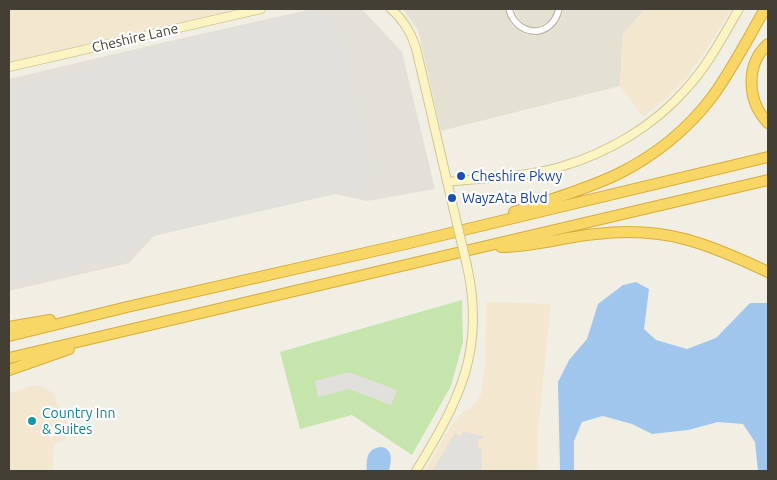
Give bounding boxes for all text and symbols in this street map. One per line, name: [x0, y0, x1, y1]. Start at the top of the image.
street label: Cheshire Lane: [90, 20, 180, 56]
place label: Cheshire Pkwy: [471, 168, 562, 184]
marker: Cheshire Pkwy: [455, 170, 467, 182]
place label: WayzAta Blvd: [462, 190, 548, 206]
marker: WayzAta Blvd: [446, 192, 458, 204]
place label: Country Inn & Suites: [42, 405, 115, 438]
marker: Country Inn & Suites: [26, 415, 38, 427]

